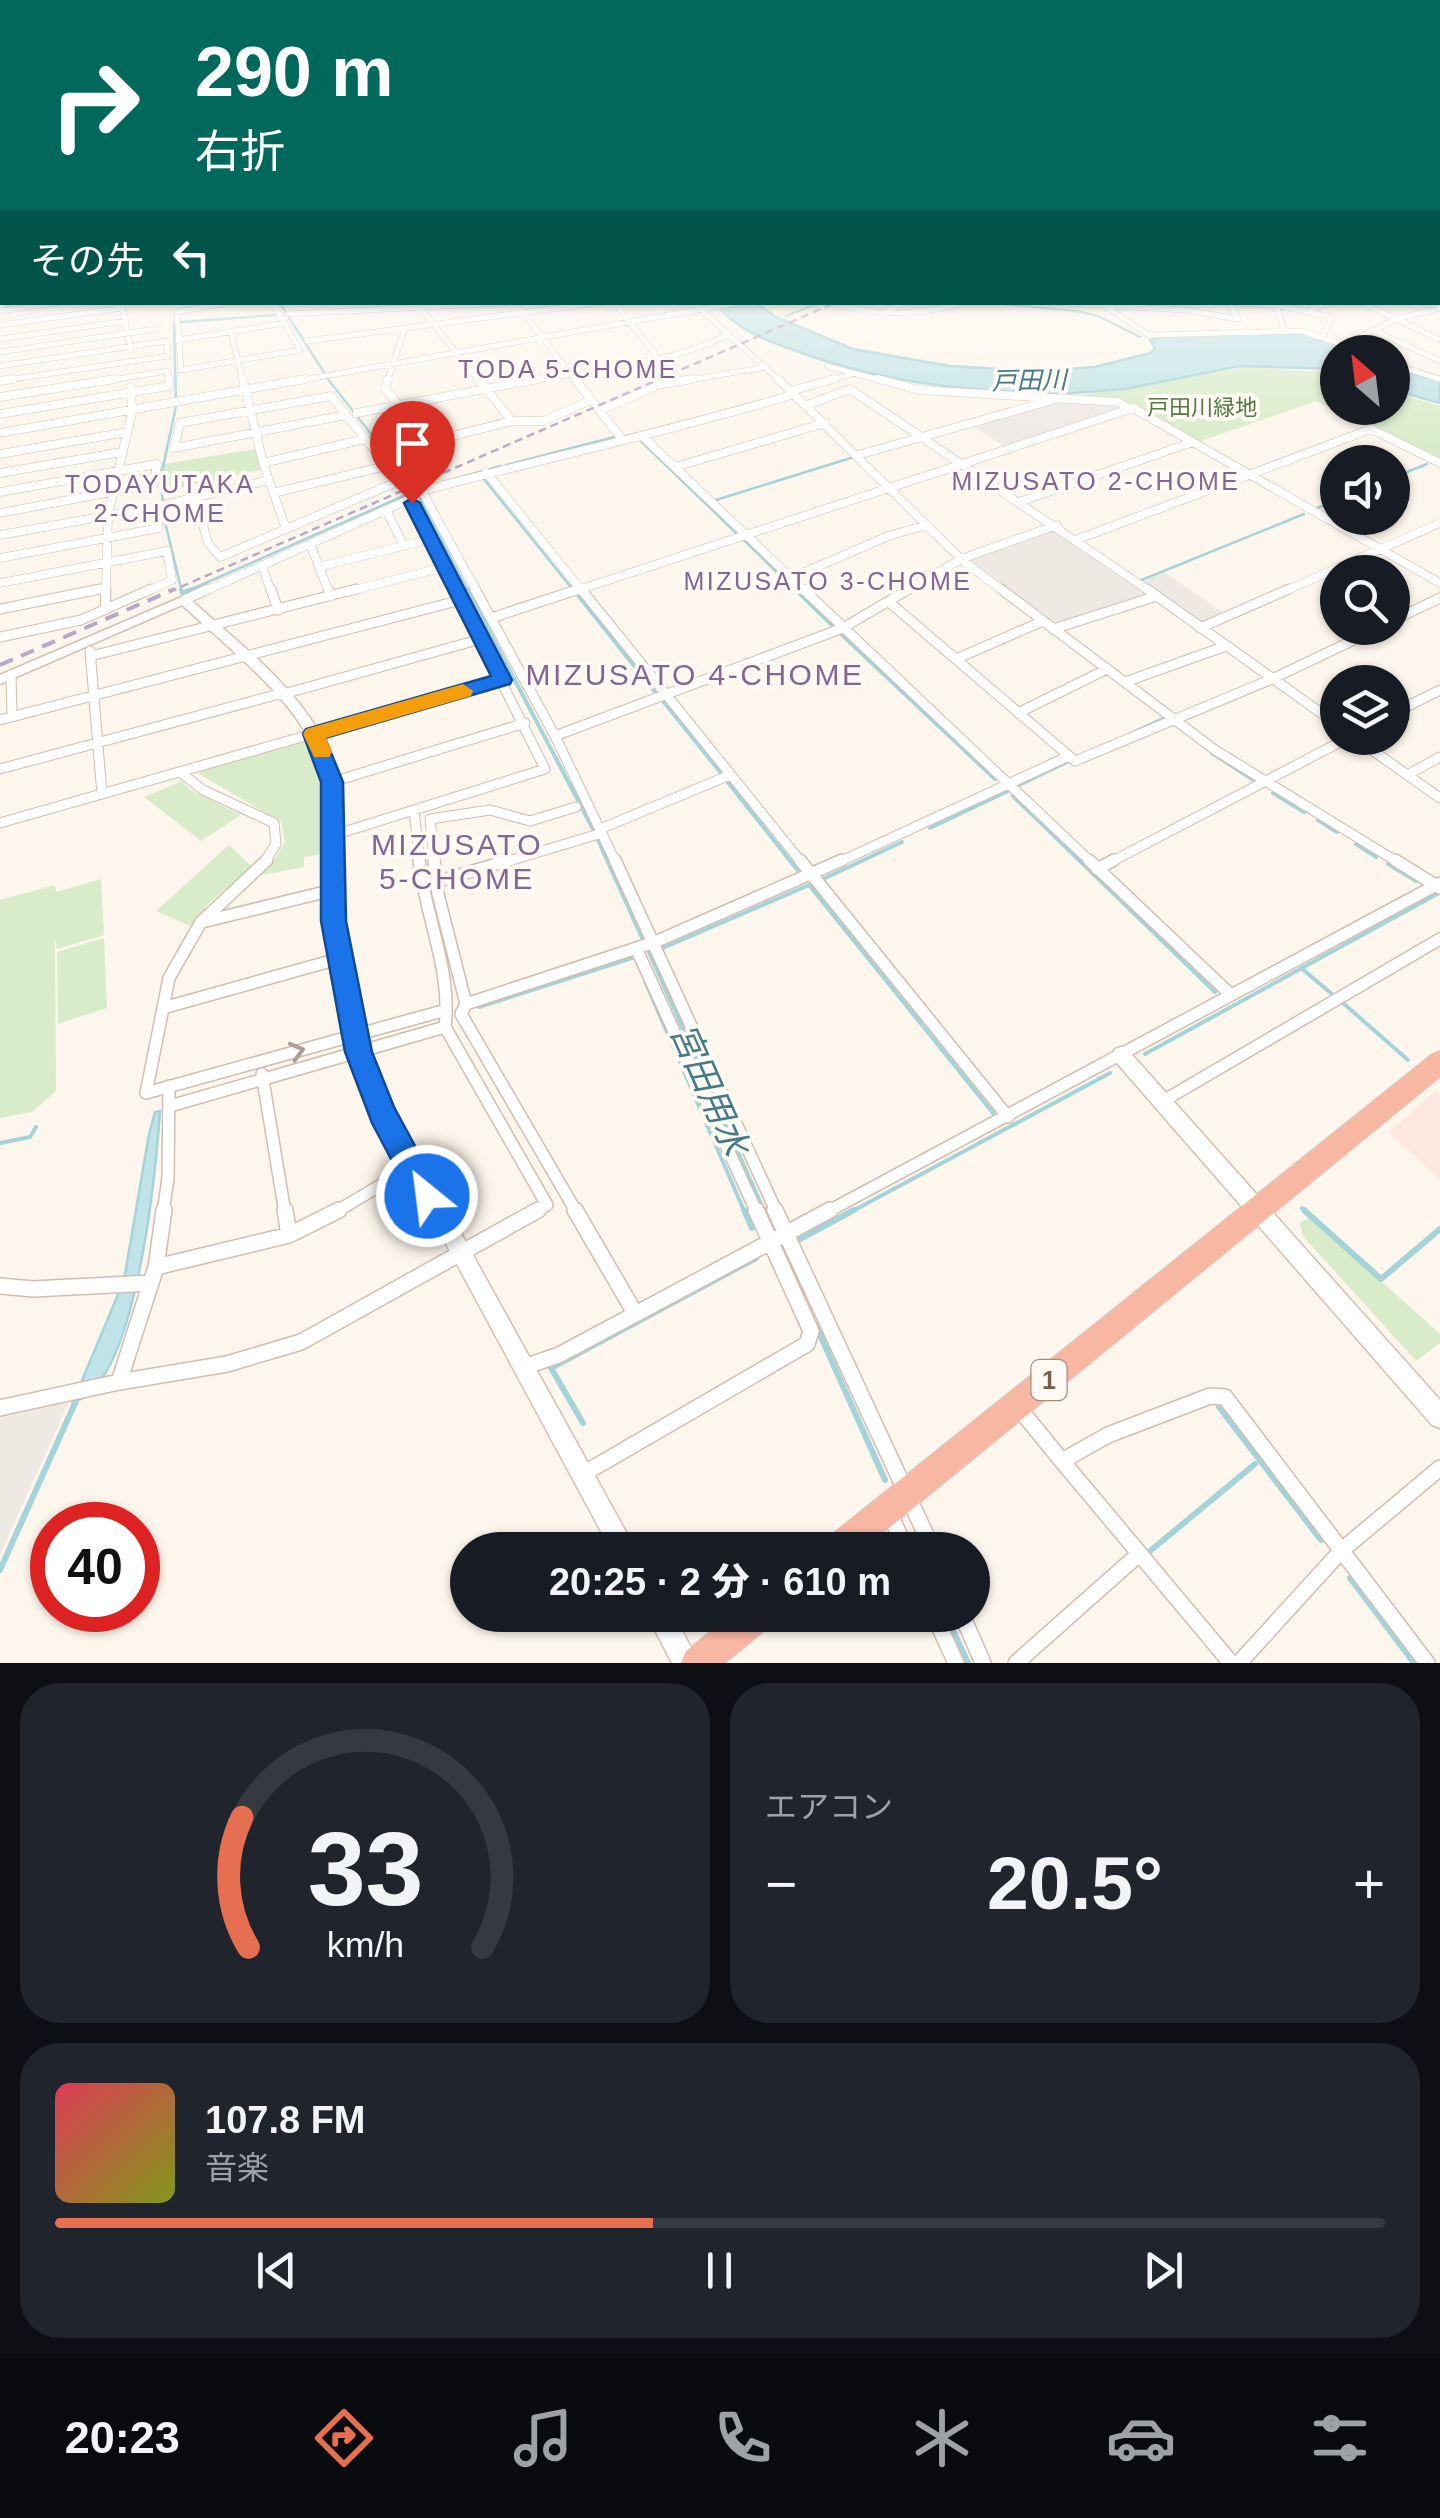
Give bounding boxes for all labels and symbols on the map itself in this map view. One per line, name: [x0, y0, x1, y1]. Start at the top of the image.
north arrow: [1320, 335, 1410, 425]
district label: TODA 5-CHOME: [458, 355, 678, 383]
water label: 戸田川: [991, 365, 1070, 395]
park label: 戸田川緑地: [1147, 395, 1257, 420]
pin: [370, 401, 455, 504]
district label: MIZUSATO 2-CHOME: [951, 467, 1241, 495]
district label: TODAYUTAKA 2-CHOME: [65, 470, 255, 527]
district label: MIZUSATO 3-CHOME: [683, 567, 973, 595]
district label: MIZUSATO 4-CHOME: [526, 658, 864, 691]
district label: MIZUSATO 5-CHOME: [371, 828, 543, 895]
water label: 宮田用水: [664, 1017, 758, 1165]
one-way arrow: [288, 1042, 305, 1063]
position arrow: [375, 1144, 479, 1248]
road number: 1: [1032, 1360, 1066, 1400]
speed limit sign: 40: [30, 1502, 160, 1632]

